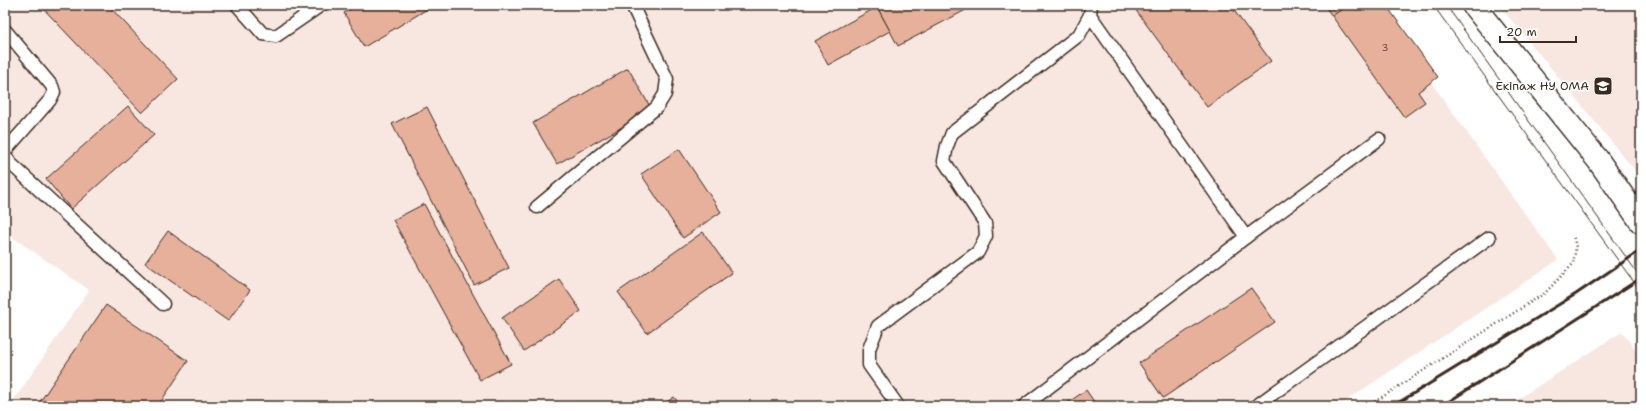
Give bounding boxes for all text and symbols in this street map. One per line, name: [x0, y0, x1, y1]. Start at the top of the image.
scale bar: [1500, 18, 1576, 44]
text: 20 m: [1506, 24, 1537, 40]
house number: 3: [1382, 41, 1389, 54]
school or university icon: Екіпаж НУ ОМА: [1592, 75, 1614, 97]
place label: Екіпаж НУ ОМА: [1496, 78, 1589, 94]

